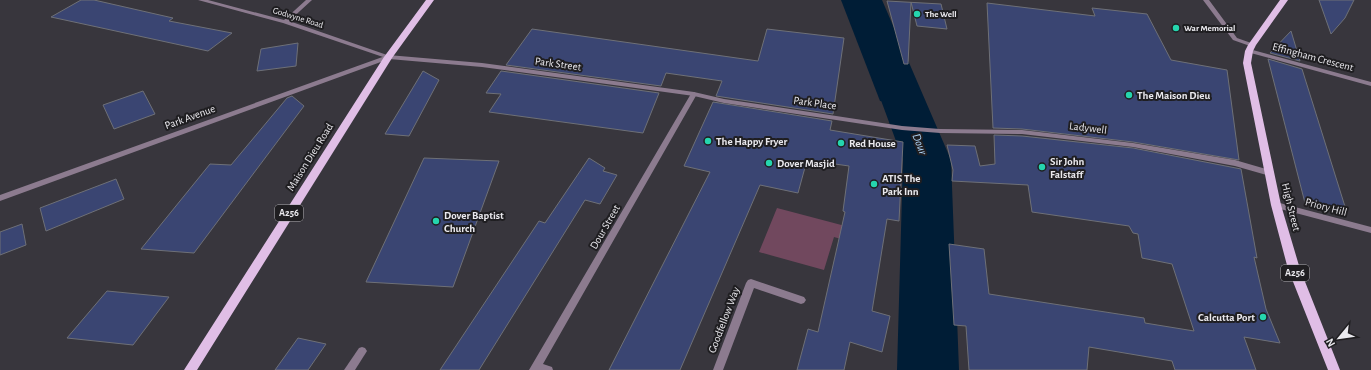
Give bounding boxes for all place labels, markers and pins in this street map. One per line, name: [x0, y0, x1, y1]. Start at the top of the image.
marker: The Well: [912, 9, 922, 19]
place label: The Well: [925, 10, 957, 19]
marker: War Memorial: [1171, 23, 1181, 33]
place label: War Memorial: [1184, 24, 1236, 33]
marker: The Maison Dieu: [1124, 90, 1134, 100]
place label: The Maison Dieu: [1137, 90, 1210, 101]
marker: The Happy Fryer: [703, 136, 713, 146]
place label: The Happy Fryer: [716, 136, 788, 147]
marker: Red House: [836, 138, 846, 148]
place label: Red House: [849, 138, 896, 149]
place label: Sir John Falstaff: [1050, 156, 1085, 180]
marker: Dover Masjid: [764, 158, 774, 168]
place label: Dover Masjid: [777, 158, 835, 169]
marker: Sir John Falstaff: [1037, 162, 1047, 172]
place label: ATIS The Park Inn: [882, 173, 921, 197]
marker: ATIS The Park Inn: [869, 179, 879, 189]
place label: Dover Baptist Church: [444, 210, 504, 234]
marker: Dover Baptist Church: [431, 216, 441, 226]
place label: Calcutta Port: [1198, 312, 1255, 323]
marker: Calcutta Port: [1258, 312, 1268, 322]

